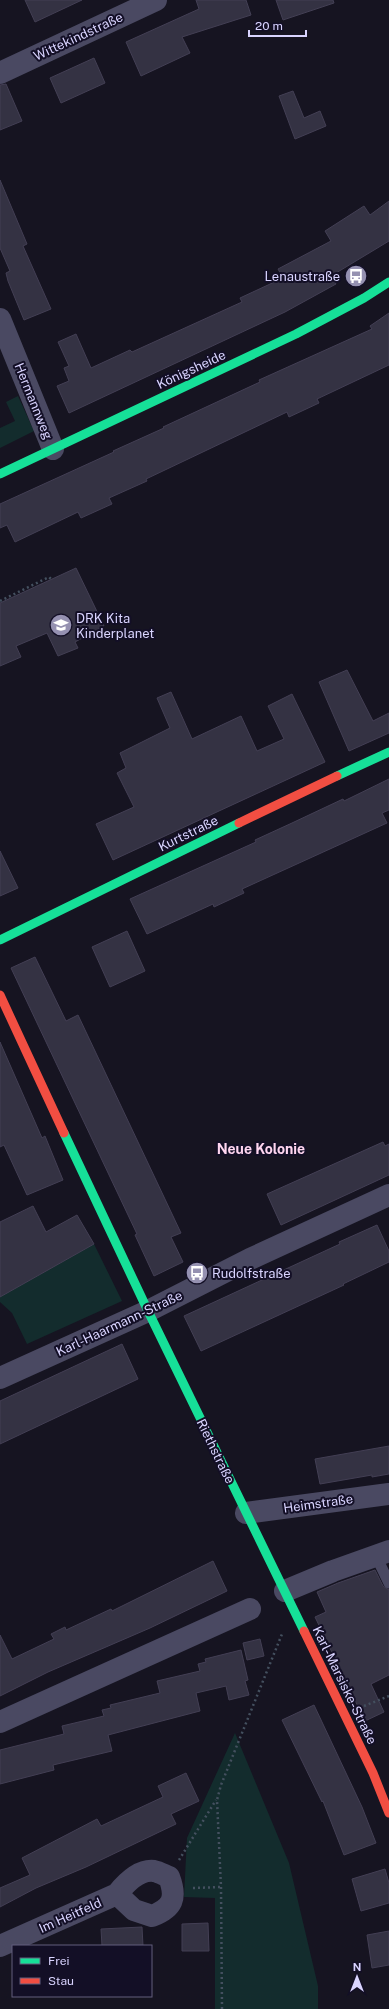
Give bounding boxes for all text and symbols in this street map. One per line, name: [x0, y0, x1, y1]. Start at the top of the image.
street label: Wittekindstraße: [31, 9, 125, 64]
scale bar: [249, 12, 306, 38]
text: 20 m: [255, 19, 283, 33]
bus stop icon: Lenaustraße: [343, 263, 369, 289]
place label: Lenaustraße: [265, 269, 340, 284]
street label: Königsheide: [154, 347, 228, 392]
street label: Hermannweg: [11, 361, 56, 442]
place label: DRK Kita Kinderplanet: [76, 611, 154, 641]
school or university icon: DRK Kita Kinderplanet: [48, 612, 74, 638]
street label: Kurtstraße: [156, 813, 221, 854]
district label: Neue Kolonie: [217, 1141, 305, 1157]
bus stop icon: Rudolfstraße: [184, 1260, 210, 1286]
place label: Rudolfstraße: [212, 1266, 291, 1281]
street label: Karl-Haarmann-Straße: [54, 1288, 185, 1359]
street label: Riethstraße: [193, 1416, 238, 1486]
street label: Heimstraße: [282, 1491, 354, 1516]
street label: Karl-Marsiske-Straße: [309, 1624, 380, 1747]
street label: Im Heitfeld: [37, 1895, 104, 1936]
legend: [12, 1945, 152, 1997]
text: Frei: [48, 1954, 70, 1968]
north arrow: [337, 1957, 377, 1997]
text: N: [353, 1961, 361, 1973]
text: Stau: [48, 1974, 74, 1988]

